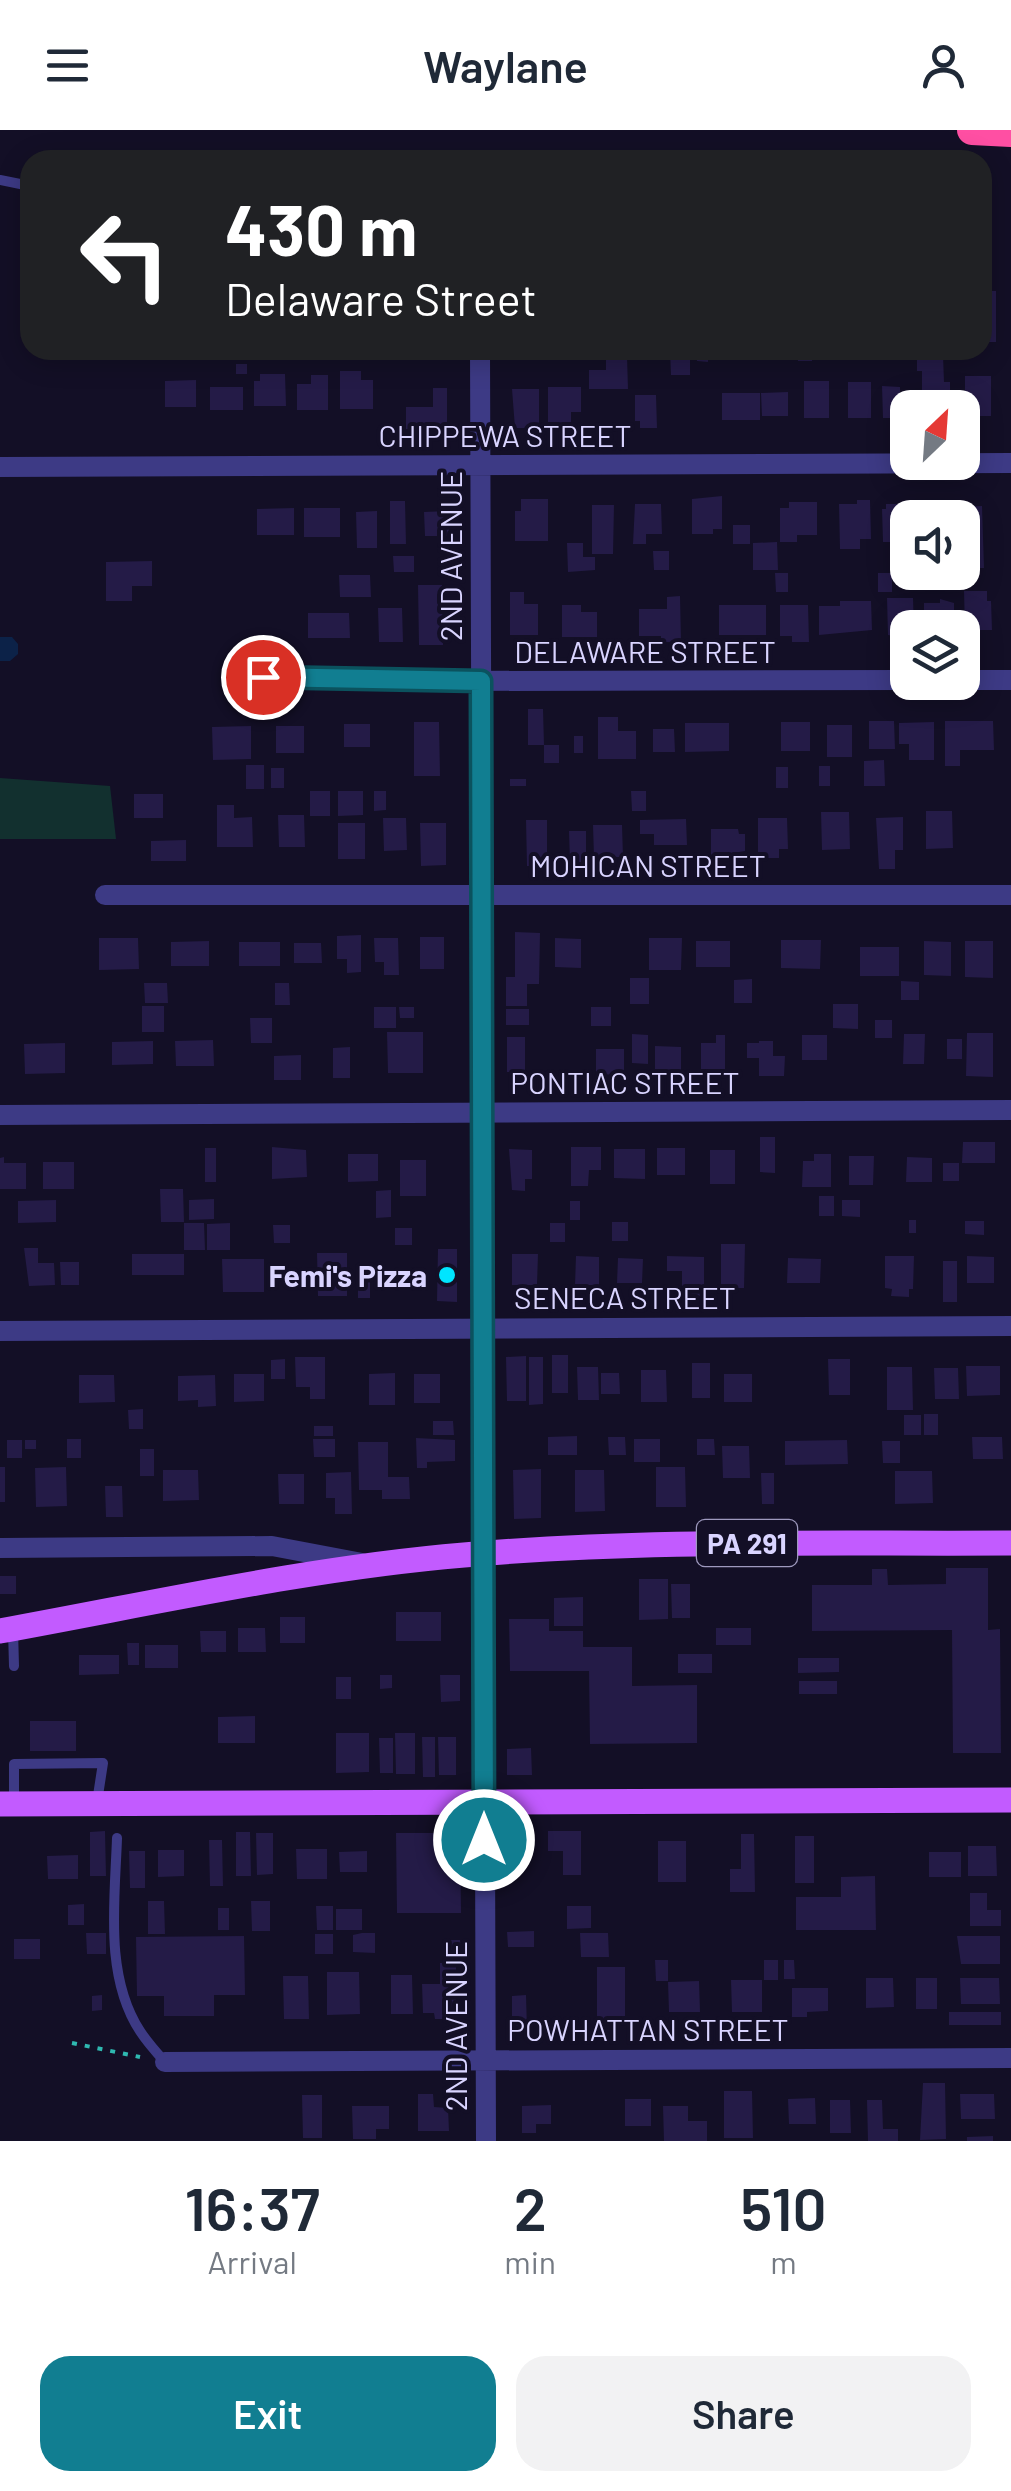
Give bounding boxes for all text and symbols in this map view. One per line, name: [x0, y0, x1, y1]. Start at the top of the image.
icon: menu: [40, 38, 95, 93]
text: Waylane: [423, 38, 588, 92]
icon: person: [916, 38, 971, 93]
text: 430 m: [225, 186, 418, 270]
icon: left: [60, 190, 190, 320]
text: Delaware Street: [225, 271, 537, 325]
north arrow: [890, 390, 980, 480]
map controls: [890, 390, 980, 700]
street label: CHIPPEWA STREET: [378, 417, 632, 453]
street label: 2ND AVENUE: [432, 471, 468, 641]
button: sound: [890, 500, 980, 590]
button: layers: [890, 610, 980, 700]
street label: DELAWARE STREET: [514, 633, 776, 669]
pin: [221, 635, 306, 720]
icon: arrive: [236, 650, 291, 705]
street label: MOHICAN STREET: [530, 847, 766, 883]
street label: PONTIAC STREET: [510, 1064, 740, 1100]
place label: Femi's Pizza: [268, 1257, 427, 1293]
marker: Femi's Pizza: [436, 1264, 458, 1286]
street label: SENECA STREET: [514, 1279, 736, 1315]
road number: PA 291: [697, 1520, 797, 1566]
position arrow: [432, 1788, 536, 1892]
street label: 2ND AVENUE: [437, 1941, 473, 2111]
street label: POWHATTAN STREET: [507, 2011, 789, 2047]
text: 16:37: [184, 2171, 320, 2243]
text: 2: [514, 2171, 547, 2243]
text: 510: [741, 2171, 827, 2243]
text: Arrival: [207, 2242, 297, 2280]
text: min: [504, 2242, 556, 2280]
text: m: [770, 2242, 797, 2280]
button: Exit: [40, 2356, 496, 2471]
button: Share: [516, 2356, 971, 2471]

